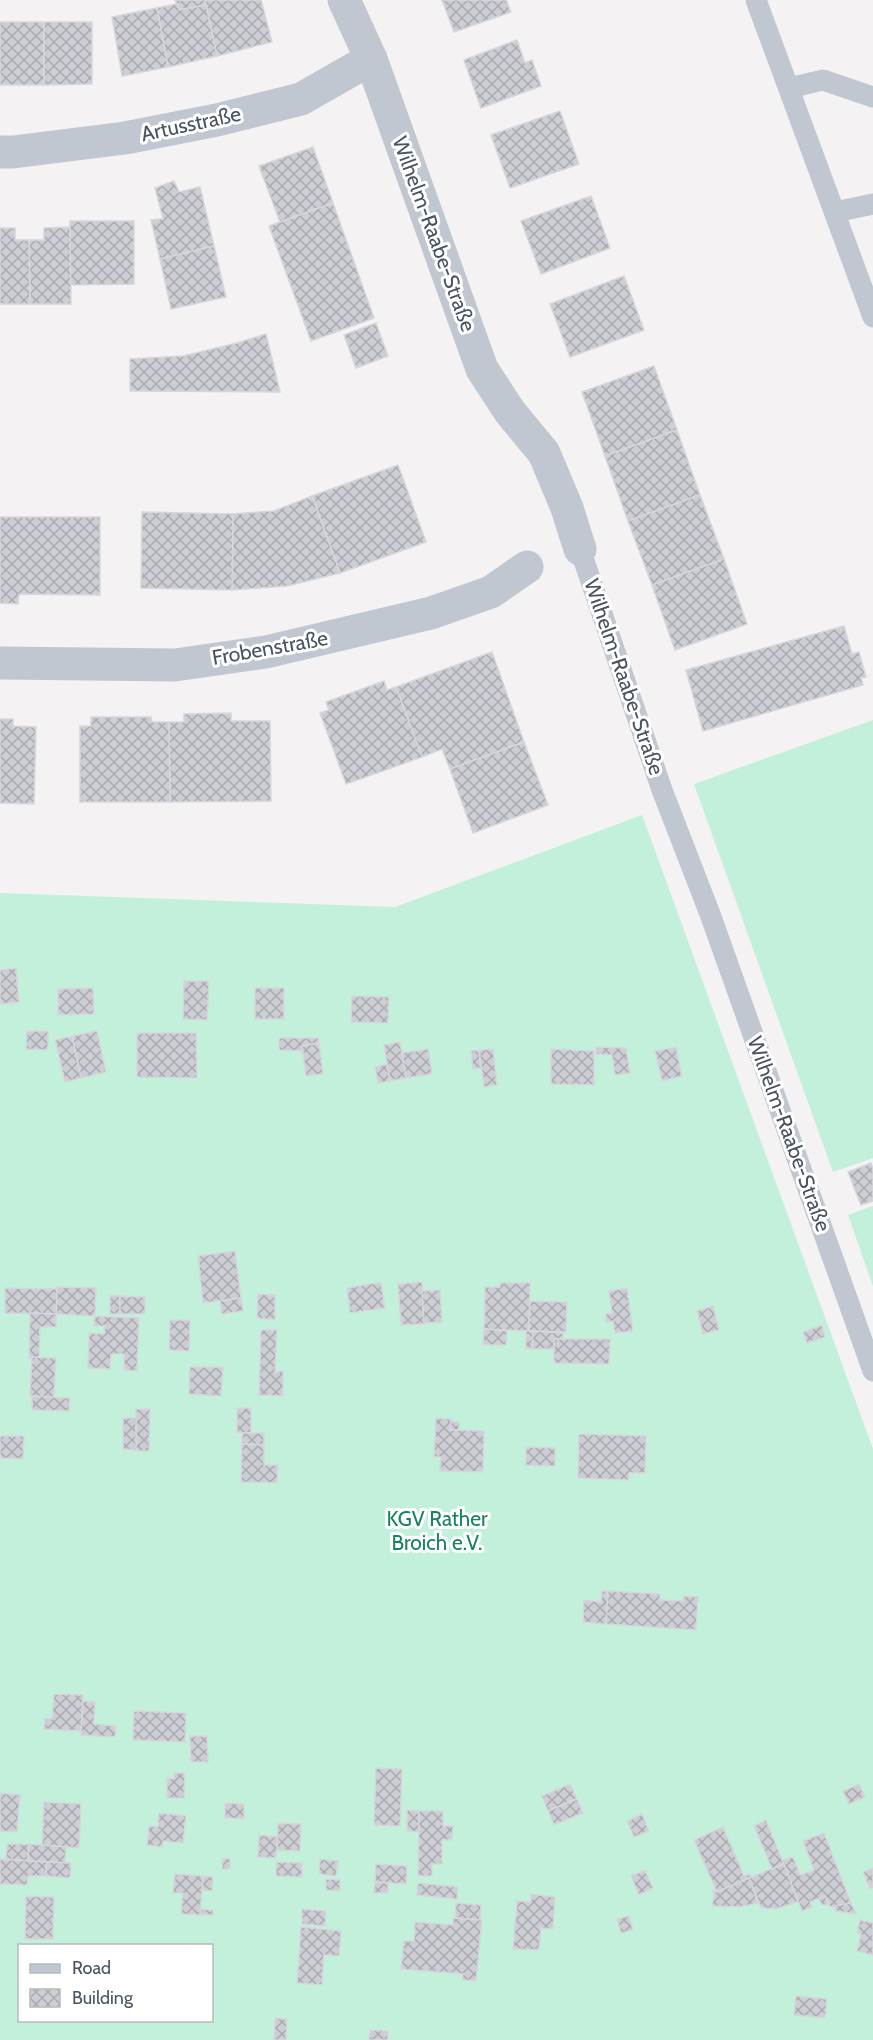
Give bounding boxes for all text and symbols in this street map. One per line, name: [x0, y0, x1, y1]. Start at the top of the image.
street label: Artusstraße: [139, 101, 243, 146]
street label: Wilhelm-Raabe-Straße: [388, 133, 481, 335]
street label: Wilhelm-Raabe-Straße: [579, 576, 670, 778]
street label: Frobenstraße: [210, 625, 330, 670]
street label: Wilhelm-Raabe-Straße: [743, 1033, 836, 1235]
park label: KGV Rather Broich e.V.: [386, 1506, 488, 1555]
legend: [18, 1944, 213, 2022]
text: Road: [72, 1957, 111, 1979]
text: Building: [72, 1987, 134, 2009]

